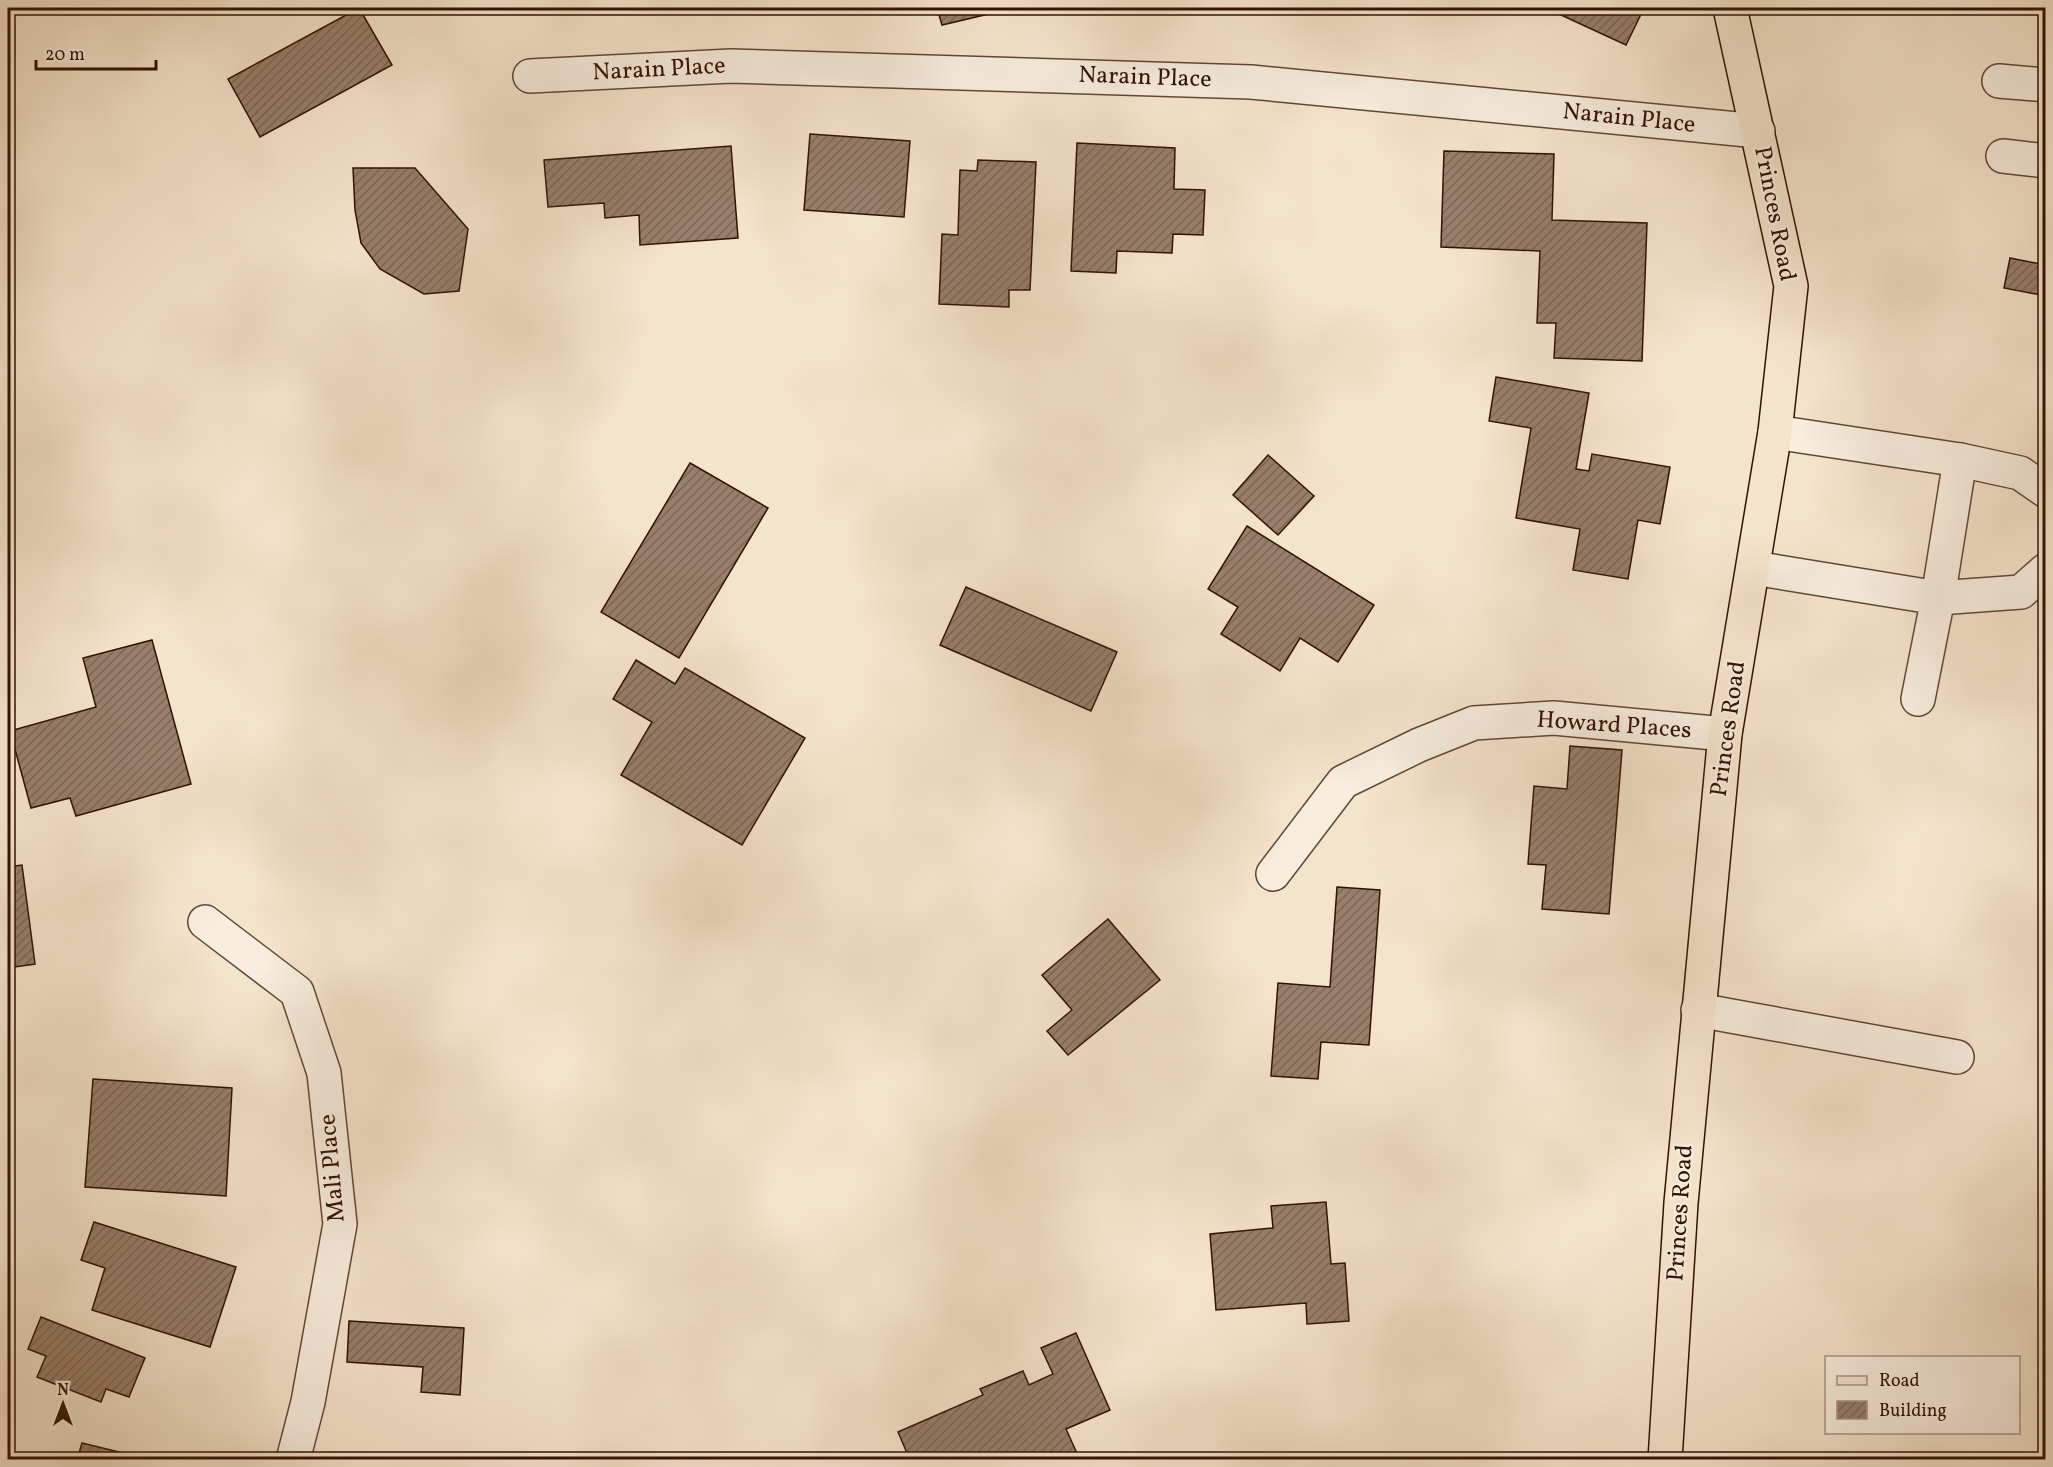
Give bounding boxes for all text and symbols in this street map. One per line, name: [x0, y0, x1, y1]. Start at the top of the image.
scale bar: [36, 33, 156, 71]
text: 20 m: [45, 43, 85, 68]
street label: Narain Place: [592, 50, 726, 90]
street label: Narain Place: [1078, 59, 1212, 97]
street label: Narain Place: [1561, 95, 1697, 143]
street label: Princes Road: [1744, 144, 1804, 284]
street label: Princes Road: [1703, 659, 1755, 799]
street label: Howard Places: [1536, 704, 1692, 748]
street label: Mali Place: [311, 1112, 355, 1224]
street label: Princes Road: [1659, 1144, 1703, 1282]
legend: [1825, 1356, 2020, 1434]
text: Road: [1879, 1369, 1920, 1394]
north arrow: [33, 1374, 93, 1434]
text: N: [57, 1380, 69, 1402]
text: Building: [1879, 1399, 1947, 1424]

